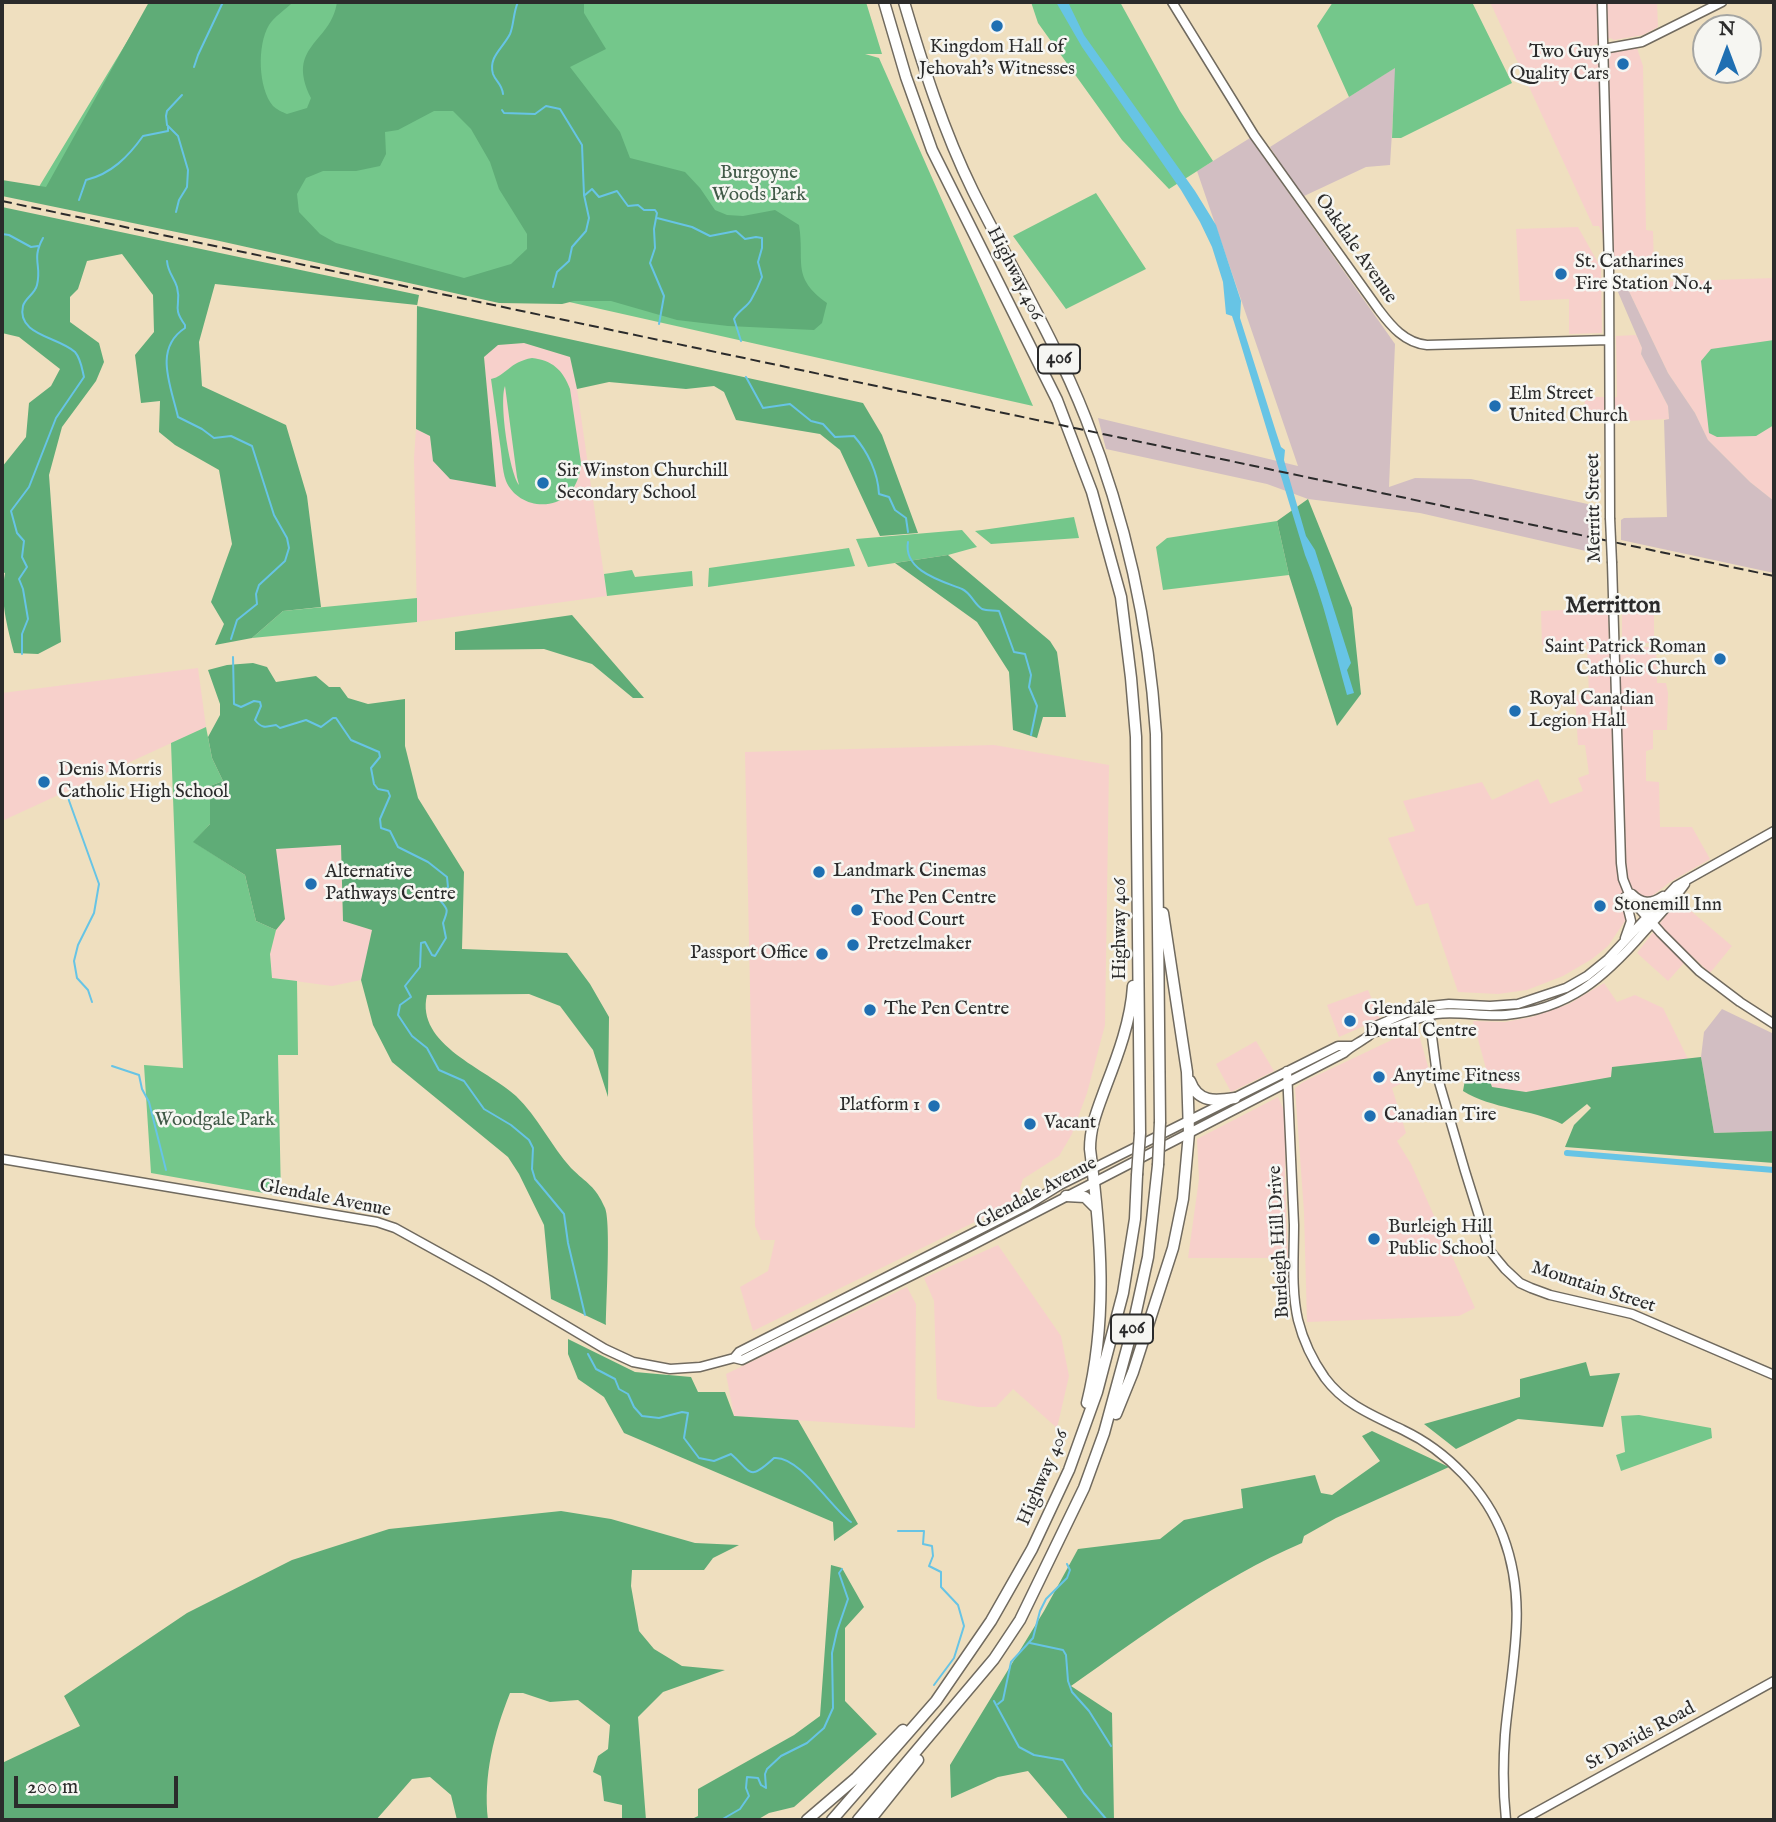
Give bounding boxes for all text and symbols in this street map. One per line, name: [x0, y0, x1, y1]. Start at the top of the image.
north arrow: [1692, 14, 1762, 84]
marker: Kingdom Hall of Jehovah's Witnesses: [989, 18, 1005, 34]
text: N: [1719, 18, 1735, 42]
place label: Kingdom Hall of Jehovah's Witnesses: [919, 37, 1075, 81]
place label: Two Guys Quality Cars: [1510, 42, 1609, 86]
marker: Two Guys Quality Cars: [1615, 56, 1631, 72]
park label: Burgoyne Woods Park: [712, 163, 806, 207]
street label: Oakdale Avenue: [1309, 190, 1401, 308]
street label: Highway 406: [981, 223, 1047, 325]
place label: St. Catharines Fire Station No.4: [1575, 252, 1712, 296]
marker: St. Catharines Fire Station No.4: [1553, 266, 1569, 282]
road number: 406: [1038, 344, 1080, 374]
place label: Elm Street United Church: [1509, 384, 1628, 428]
marker: Elm Street United Church: [1487, 398, 1503, 414]
street label: Merritt Street: [1583, 453, 1607, 563]
place label: Sir Winston Churchill Secondary School: [557, 461, 728, 505]
marker: Sir Winston Churchill Secondary School: [535, 475, 551, 491]
district label: Merritton: [1565, 593, 1661, 621]
place label: Saint Patrick Roman Catholic Church: [1545, 637, 1706, 681]
marker: Saint Patrick Roman Catholic Church: [1712, 651, 1728, 667]
place label: Royal Canadian Legion Hall: [1529, 689, 1654, 733]
marker: Royal Canadian Legion Hall: [1507, 703, 1523, 719]
place label: Denis Morris Catholic High School: [58, 760, 229, 804]
marker: Denis Morris Catholic High School: [36, 774, 52, 790]
place label: Landmark Cinemas: [833, 861, 986, 883]
place label: Alternative Pathways Centre: [325, 862, 456, 906]
marker: Landmark Cinemas: [811, 864, 827, 880]
marker: Alternative Pathways Centre: [303, 876, 319, 892]
street label: Highway 406: [1110, 878, 1132, 980]
place label: The Pen Centre Food Court: [871, 888, 996, 932]
place label: Stonemill Inn: [1614, 895, 1722, 917]
marker: Stonemill Inn: [1592, 898, 1608, 914]
marker: The Pen Centre Food Court: [849, 902, 865, 918]
place label: Pretzelmaker: [867, 934, 972, 956]
marker: Pretzelmaker: [845, 937, 861, 953]
place label: Passport Office: [690, 943, 808, 965]
marker: Passport Office: [814, 946, 830, 962]
place label: The Pen Centre: [884, 999, 1009, 1021]
place label: Glendale Dental Centre: [1364, 999, 1477, 1043]
marker: The Pen Centre: [862, 1002, 878, 1018]
marker: Glendale Dental Centre: [1342, 1013, 1358, 1029]
place label: Anytime Fitness: [1393, 1066, 1520, 1088]
marker: Anytime Fitness: [1371, 1069, 1387, 1085]
place label: Platform 1: [839, 1095, 920, 1117]
marker: Platform 1: [926, 1098, 942, 1114]
place label: Canadian Tire: [1384, 1105, 1496, 1127]
marker: Canadian Tire: [1362, 1108, 1378, 1124]
park label: Woodgale Park: [155, 1110, 275, 1132]
place label: Vacant: [1044, 1113, 1096, 1135]
marker: Vacant: [1022, 1116, 1038, 1132]
street label: Glendale Avenue: [973, 1153, 1101, 1235]
street label: Burleigh Hill Drive: [1265, 1165, 1295, 1319]
street label: Glendale Avenue: [257, 1175, 393, 1223]
place label: Burleigh Hill Public School: [1388, 1217, 1495, 1261]
marker: Burleigh Hill Public School: [1366, 1231, 1382, 1247]
street label: Mountain Street: [1528, 1257, 1658, 1319]
road number: 406: [1111, 1314, 1153, 1344]
street label: Highway 406: [1014, 1427, 1074, 1529]
street label: St Davids Road: [1583, 1698, 1699, 1776]
scale bar: [18, 1762, 182, 1806]
text: 200 m: [27, 1774, 78, 1801]

